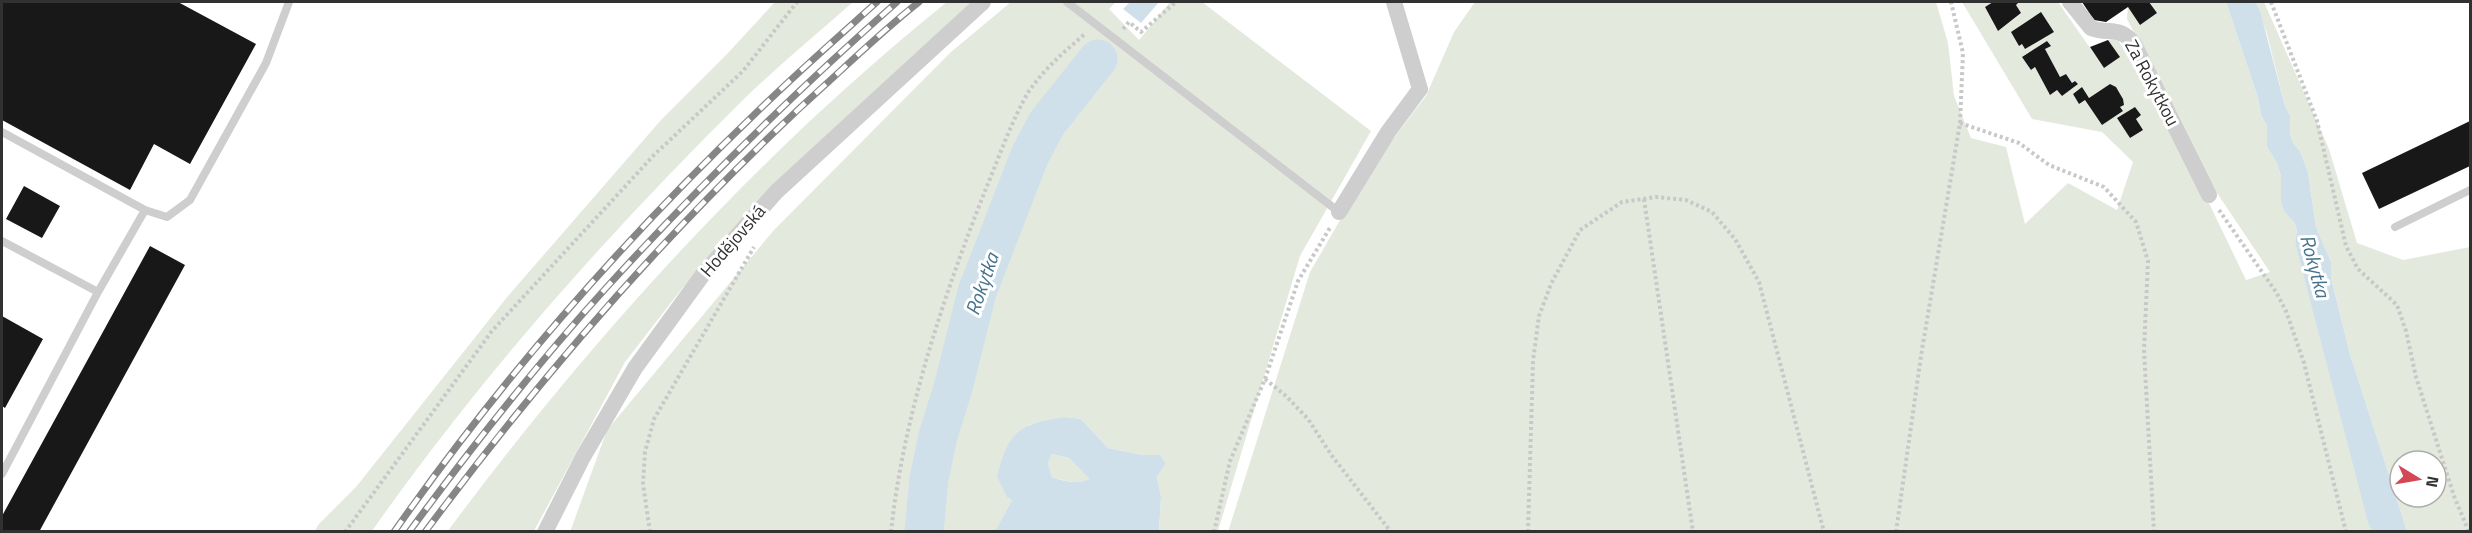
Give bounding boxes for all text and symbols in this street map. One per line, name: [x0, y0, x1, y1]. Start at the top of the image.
street label: Za Rokytkou: [2118, 35, 2186, 131]
street label: Hodějovská: [694, 199, 772, 283]
water label: Rokytka: [2292, 231, 2339, 302]
water label: Rokytka: [956, 248, 1007, 319]
north arrow: [2388, 449, 2448, 509]
text: N: [2420, 474, 2446, 490]

